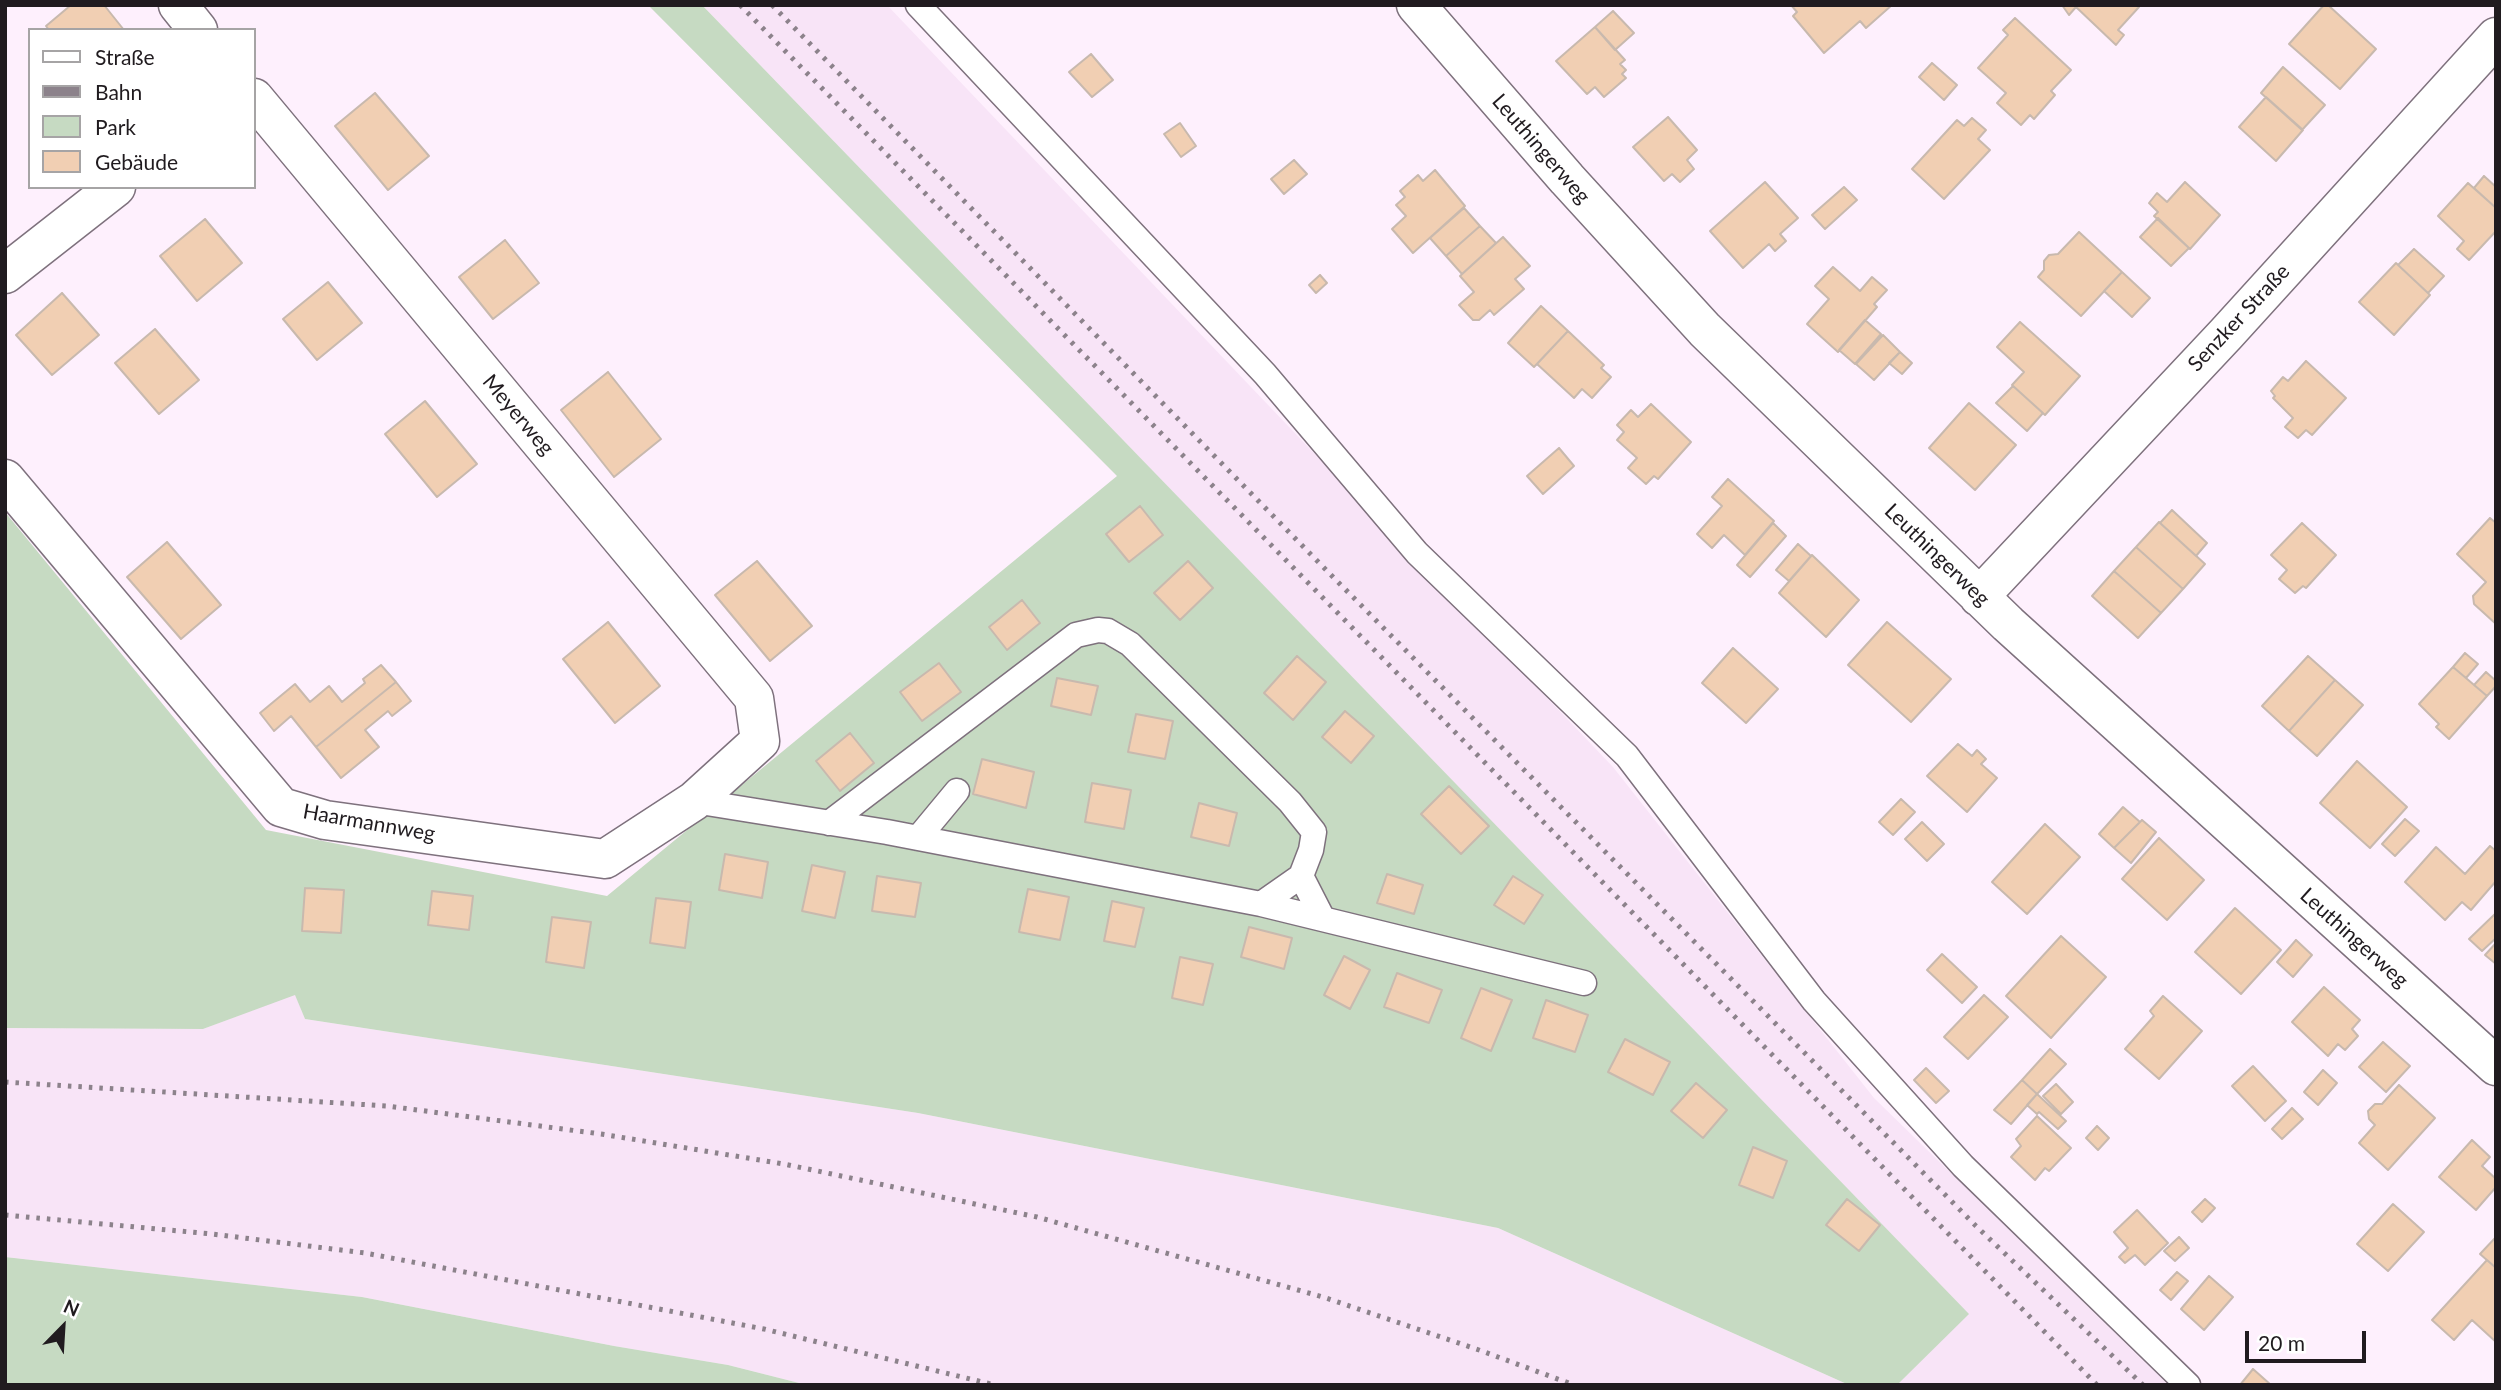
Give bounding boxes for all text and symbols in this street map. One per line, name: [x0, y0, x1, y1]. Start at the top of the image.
legend: [28, 28, 256, 189]
text: Straße: [95, 44, 155, 69]
text: Bahn: [95, 79, 142, 104]
street label: Leuthingerweg: [1487, 89, 1595, 209]
text: Park: [95, 114, 136, 139]
text: Gebäude: [95, 149, 178, 174]
street label: Senzker Straße: [2183, 259, 2295, 377]
street label: Meyerweg: [477, 370, 559, 460]
street label: Leuthingerweg: [1879, 498, 1995, 612]
street label: Haarmannweg: [301, 799, 437, 847]
street label: Leuthingerweg: [2295, 883, 2413, 993]
north arrow: [28, 1292, 98, 1362]
text: N: [60, 1294, 83, 1321]
scale bar: [2249, 1316, 2370, 1360]
text: 20 m: [2258, 1330, 2305, 1355]

